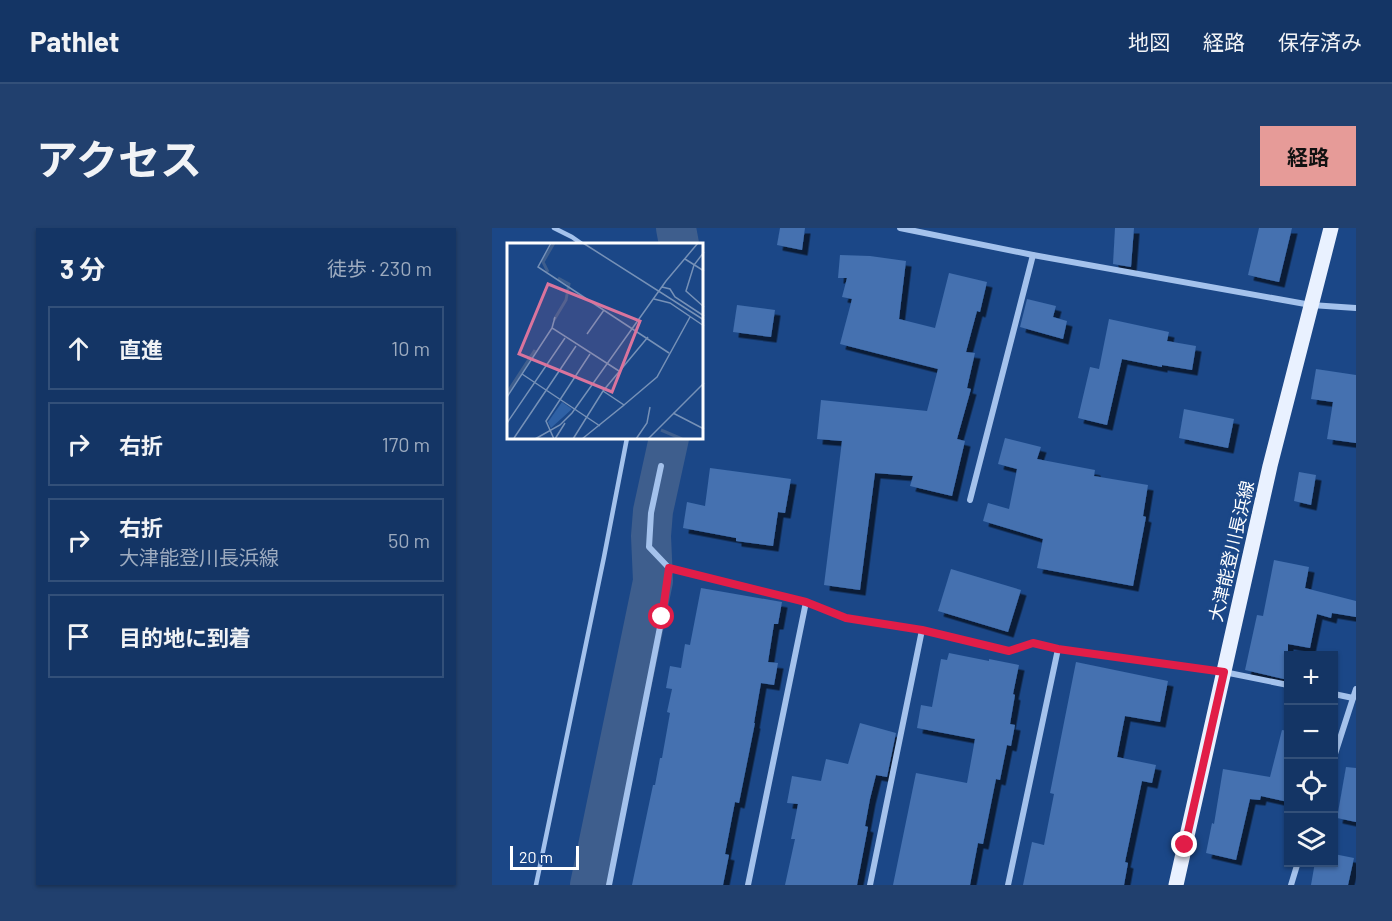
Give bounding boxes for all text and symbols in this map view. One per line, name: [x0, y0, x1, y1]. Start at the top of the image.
text: Pathlet: [30, 24, 119, 58]
text: 地図: [1128, 29, 1170, 54]
text: 経路: [1203, 29, 1245, 54]
text: 保存済み: [1278, 29, 1362, 54]
button: 経路: [1260, 126, 1356, 186]
text: アクセス: [36, 133, 202, 183]
inset map: [507, 243, 704, 440]
text: 3 分: [60, 253, 105, 284]
text: 徒歩 · 230 m: [327, 256, 432, 280]
icon: ahead: [62, 332, 95, 365]
text: 直進: [119, 336, 163, 362]
text: 10 m: [391, 336, 430, 360]
icon: right: [62, 428, 95, 461]
text: 右折: [119, 432, 163, 458]
text: 170 m: [382, 432, 430, 456]
street label: 大津能登川長浜線: [1204, 478, 1258, 624]
text: 右折: [119, 514, 163, 540]
icon: right: [62, 524, 95, 557]
text: 50 m: [388, 528, 430, 552]
text: 大津能登川長浜線: [119, 545, 279, 569]
route start: [648, 603, 674, 629]
icon: arrive: [62, 620, 95, 653]
text: 目的地に到着: [119, 624, 251, 650]
map controls: [1284, 651, 1338, 867]
button: +: [1284, 651, 1338, 705]
button: −: [1284, 705, 1338, 759]
button: locate: [1284, 759, 1338, 813]
button: layers: [1284, 813, 1338, 867]
route end: [1171, 831, 1197, 857]
scale bar: [510, 843, 579, 870]
text: 20 m: [519, 847, 553, 866]

